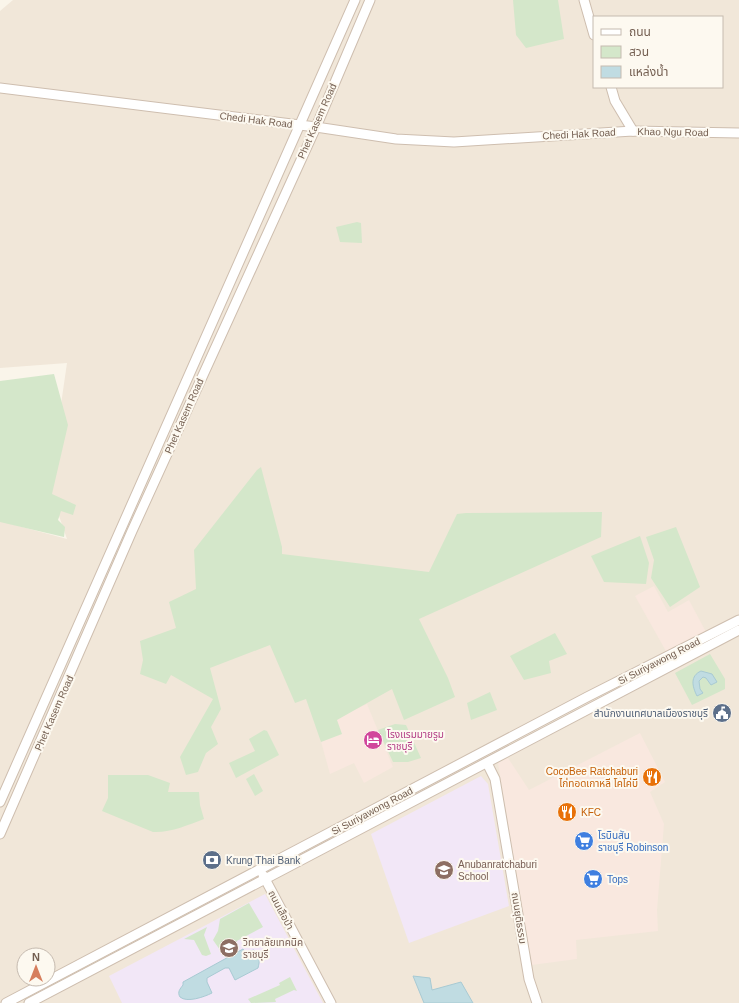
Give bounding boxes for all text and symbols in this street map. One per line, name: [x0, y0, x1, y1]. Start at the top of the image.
legend: [593, 16, 723, 88]
text: ถนน: [629, 25, 651, 39]
text: สวน: [629, 45, 649, 59]
text: แหล่งน้ำ: [629, 63, 668, 79]
street label: Phet Kasem Road: [295, 82, 339, 160]
street label: Chedi Hak Road: [219, 110, 293, 130]
street label: Khao Ngu Road: [637, 126, 709, 138]
street label: Chedi Hak Road: [542, 127, 616, 141]
street label: Phet Kasem Road: [162, 377, 206, 455]
street label: Si Suriyawong Road: [616, 636, 702, 686]
street label: Phet Kasem Road: [32, 674, 76, 752]
public building icon: สำนักงานเทศบาลเมืองราชบุรี: [711, 702, 733, 724]
place label: สำนักงานเทศบาลเมืองราชบุรี: [594, 708, 708, 720]
hotel icon: โรงแรมมายรูม ราชบุรี: [362, 729, 384, 751]
place label: โรงแรมมายรูม ราชบุรี: [387, 729, 444, 753]
place label: CocoBee Ratchaburi ไก่ทอดเกาหลี โคโค่บี: [546, 766, 638, 789]
restaurant icon: CocoBee Ratchaburi ไก่ทอดเกาหลี โคโค่บี: [641, 766, 663, 788]
street label: Si Suriyawong Road: [329, 785, 415, 837]
restaurant icon: KFC: [556, 801, 578, 823]
place label: KFC: [581, 807, 601, 818]
supermarket icon: โรบินสัน ราชบุรี Robinson: [573, 830, 595, 852]
place label: โรบินสัน ราชบุรี Robinson: [598, 830, 668, 854]
bank icon: Krung Thai Bank: [201, 849, 223, 871]
place label: Krung Thai Bank: [226, 855, 301, 866]
school or university icon: Anubanratchaburi School: [433, 859, 455, 881]
place label: Anubanratchaburi School: [458, 859, 537, 882]
supermarket icon: Tops: [582, 868, 604, 890]
place label: Tops: [607, 874, 628, 885]
street label: ถนนเสือป่า: [266, 889, 296, 931]
street label: ถนนยุติธรรม: [509, 891, 528, 945]
school or university icon: วิทยาลัยเทคนิค ราชบุรี: [218, 937, 240, 959]
place label: วิทยาลัยเทคนิค ราชบุรี: [242, 937, 303, 961]
north arrow: [16, 947, 56, 987]
text: N: [32, 951, 40, 963]

